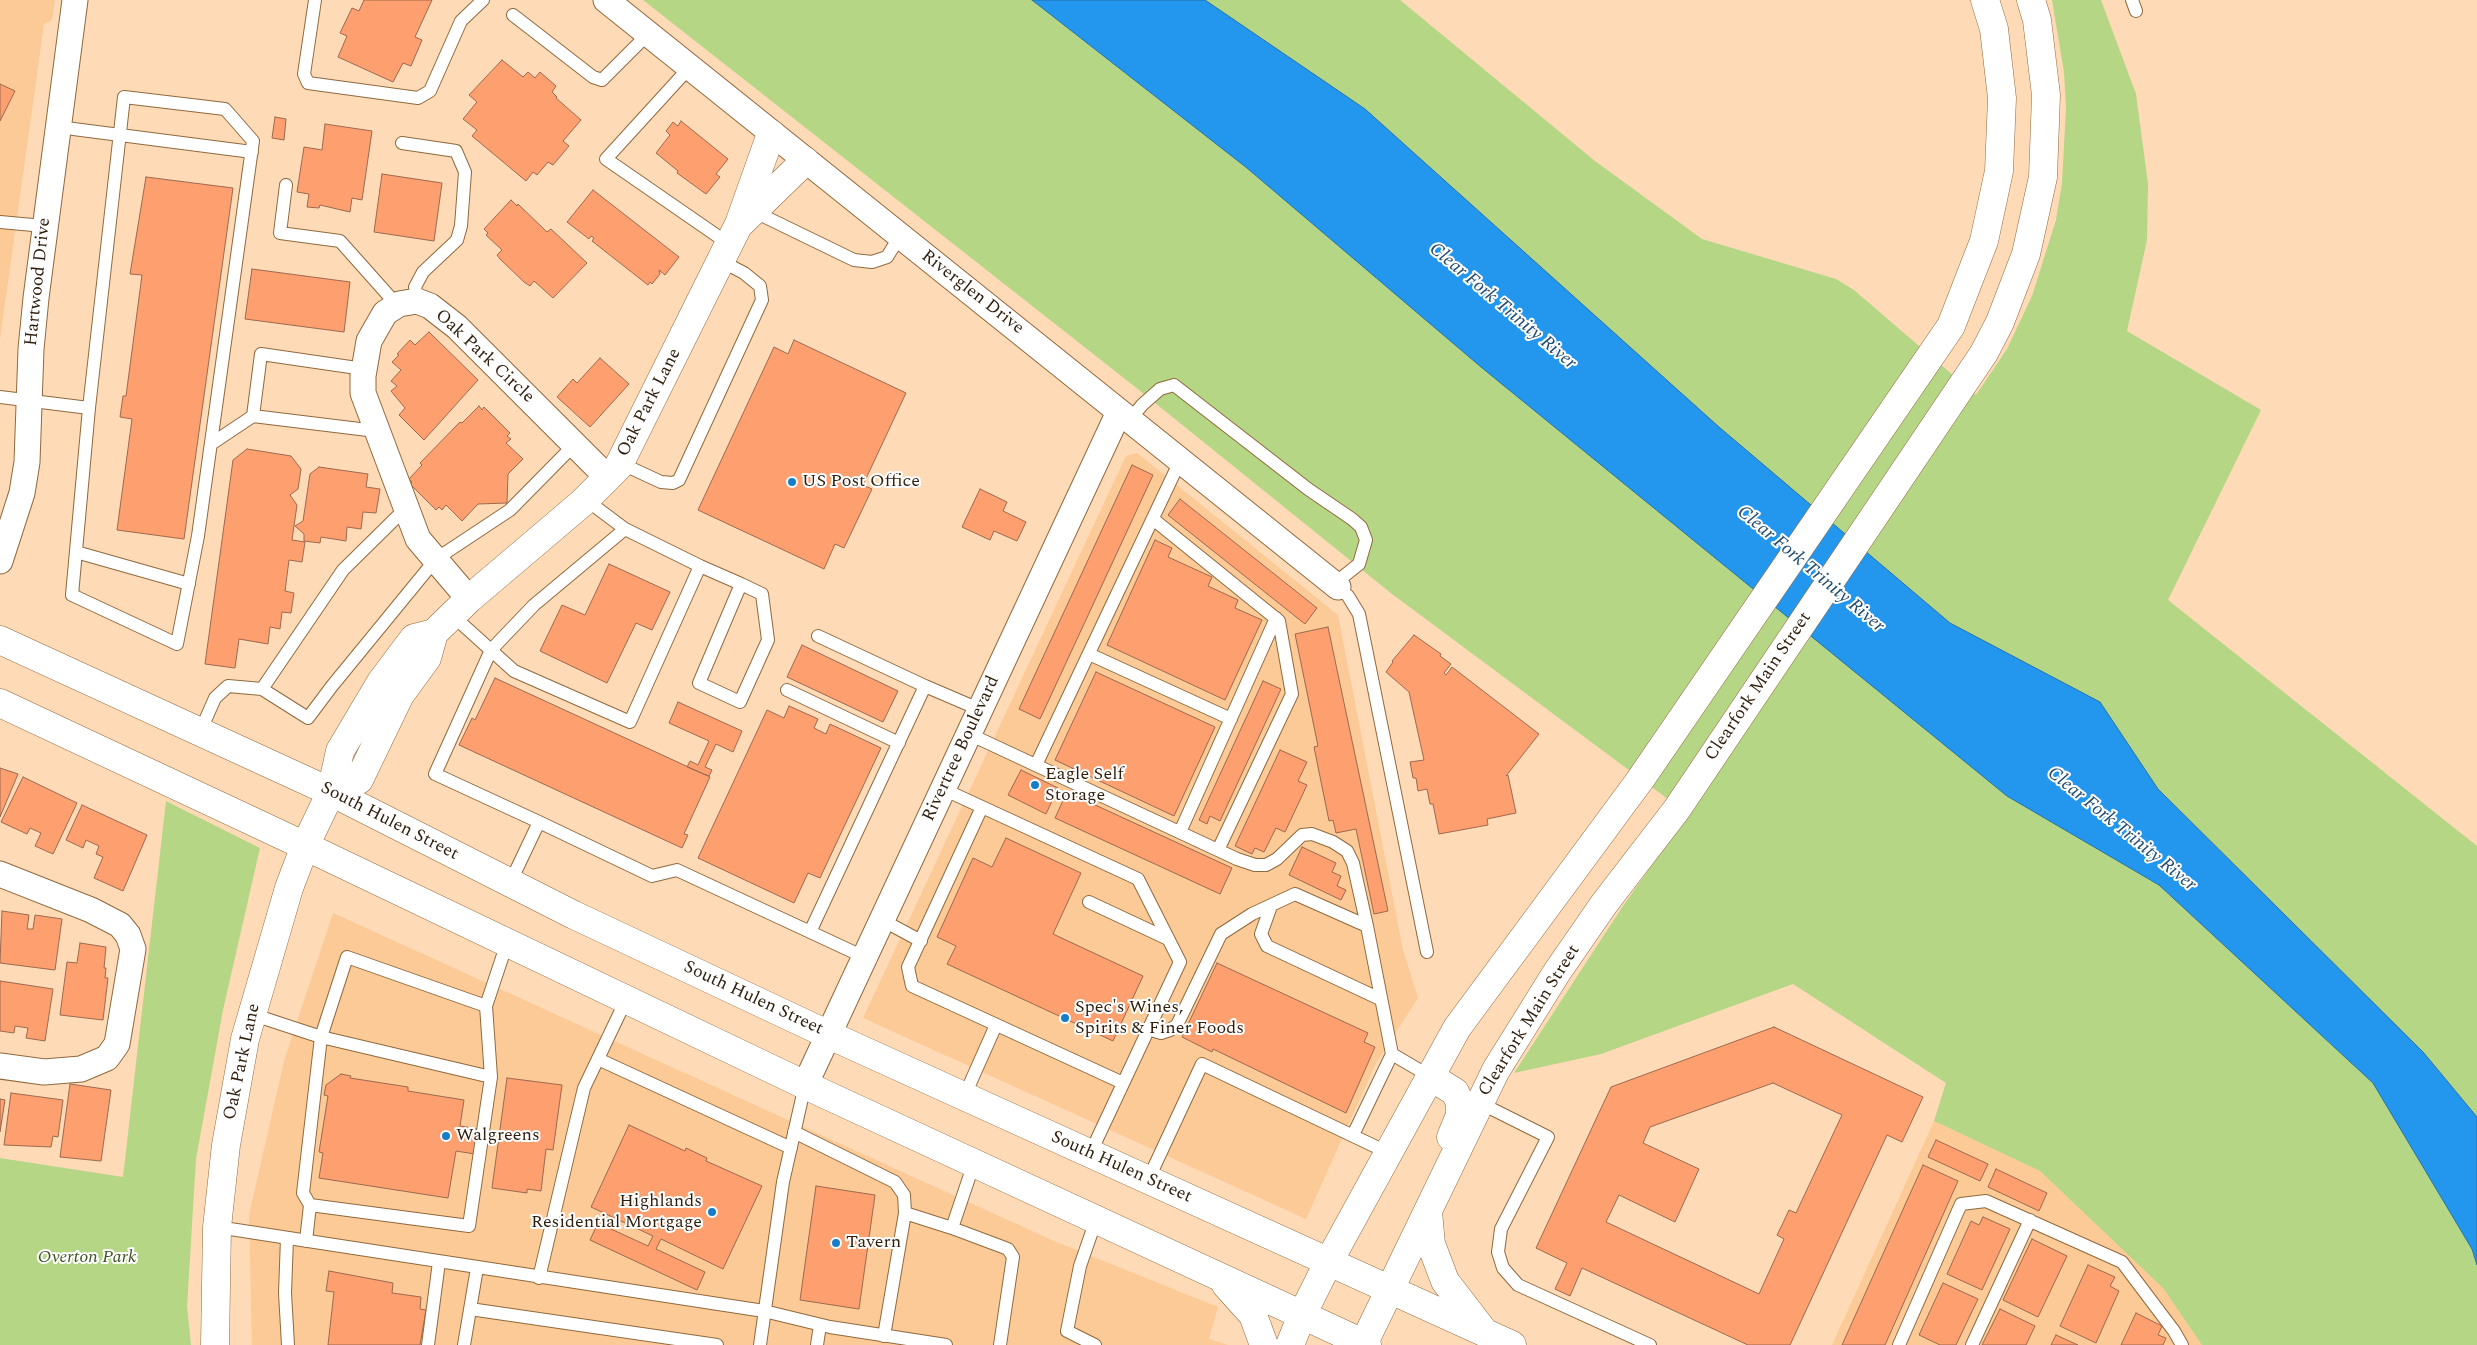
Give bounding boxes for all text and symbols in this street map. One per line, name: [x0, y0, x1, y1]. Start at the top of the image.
street label: Hartwood Drive: [22, 217, 56, 347]
water label: Clear Fork Trinity River: [1424, 239, 1580, 375]
street label: Riverglen Drive: [916, 246, 1028, 340]
street label: Oak Park Circle: [430, 305, 538, 409]
street label: Oak Park Lane: [613, 345, 687, 461]
place label: US Post Office: [802, 471, 920, 493]
marker: US Post Office: [786, 476, 798, 488]
water label: Clear Fork Trinity River: [1732, 502, 1888, 638]
street label: Clearfork Main Street: [1701, 609, 1817, 765]
street label: Rivertree Boulevard: [919, 673, 1005, 825]
water label: Clear Fork Trinity River: [2042, 763, 2200, 897]
place label: Eagle Self Storage: [1045, 764, 1124, 806]
street label: South Hulen Street: [316, 778, 462, 866]
marker: Eagle Self Storage: [1029, 779, 1041, 791]
street label: Clearfork Main Street: [1475, 941, 1585, 1101]
street label: South Hulen Street: [680, 957, 826, 1041]
place label: Spec's Wines, Spirits & Finer Foods: [1075, 997, 1244, 1040]
street label: Oak Park Lane: [220, 1002, 266, 1122]
marker: Spec's Wines, Spirits & Finer Foods: [1059, 1012, 1071, 1024]
place label: Walgreens: [456, 1125, 540, 1147]
street label: South Hulen Street: [1047, 1127, 1195, 1209]
marker: Walgreens: [440, 1130, 452, 1142]
place label: Highlands Residential Mortgage: [531, 1191, 702, 1234]
marker: Highlands Residential Mortgage: [706, 1206, 718, 1218]
place label: Tavern: [846, 1232, 901, 1254]
marker: Tavern: [830, 1237, 842, 1249]
park label: Overton Park: [38, 1247, 136, 1269]

